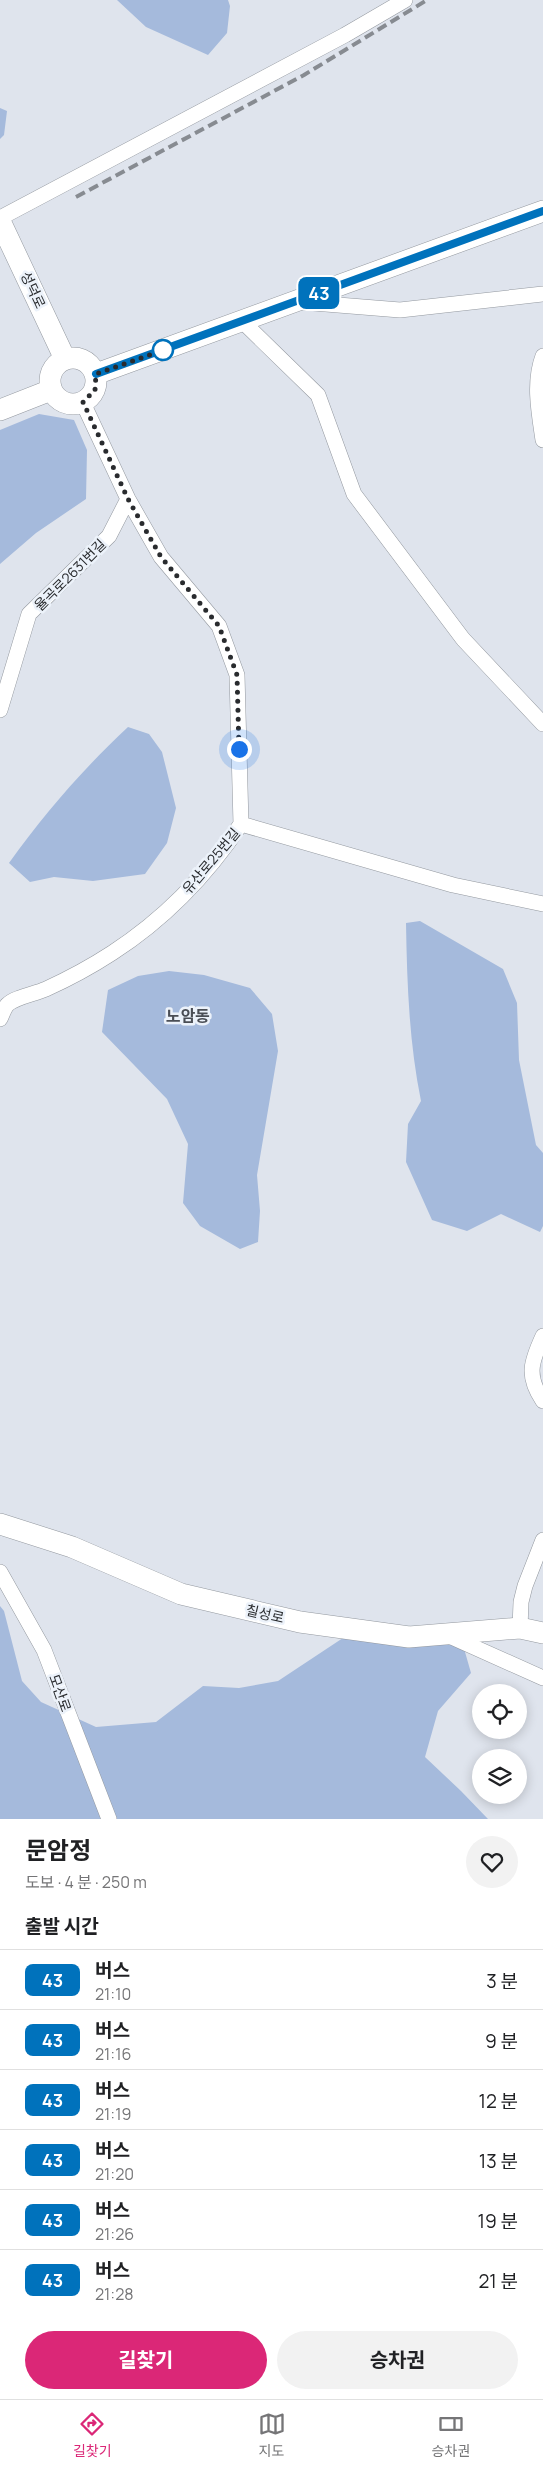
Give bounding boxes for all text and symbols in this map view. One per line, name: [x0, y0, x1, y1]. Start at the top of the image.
street label: 성덕로: [17, 268, 50, 311]
line badge: 43: [296, 277, 342, 309]
text: 43: [308, 281, 330, 305]
unlabelled marker: [152, 339, 174, 361]
street label: 율곡로2631번길: [30, 535, 110, 615]
your location: [227, 737, 252, 762]
street label: 유산로25번길: [177, 824, 244, 898]
district label: 노암동: [166, 1005, 210, 1027]
street label: 칠성로: [244, 1600, 286, 1627]
street label: 모산로: [45, 1671, 76, 1714]
map controls: [472, 1684, 527, 1804]
button: locate: [472, 1684, 527, 1739]
button: layers: [472, 1749, 527, 1804]
text: 문암정: [25, 1833, 91, 1866]
button: heart: [466, 1836, 518, 1888]
text: 도보 · 4 분 · 250 m: [25, 1871, 147, 1893]
text: 출발 시간: [25, 1913, 99, 1939]
text: 버스: [95, 1957, 130, 1983]
text: 43: [42, 1968, 63, 1992]
text: 3 분: [486, 1968, 518, 1994]
text: 21:10: [95, 1983, 131, 2005]
text: 버스: [95, 2017, 130, 2043]
text: 43: [42, 2028, 63, 2052]
text: 9 분: [485, 2028, 518, 2054]
text: 21:16: [95, 2043, 131, 2065]
text: 버스: [95, 2077, 130, 2103]
text: 43: [42, 2088, 63, 2112]
text: 12 분: [478, 2088, 518, 2114]
text: 21:19: [95, 2103, 131, 2125]
text: 버스: [95, 2137, 130, 2163]
text: 43: [42, 2148, 63, 2172]
text: 13 분: [479, 2148, 518, 2174]
text: 21:20: [95, 2163, 134, 2185]
text: 버스: [95, 2197, 130, 2223]
text: 43: [42, 2208, 63, 2232]
text: 19 분: [478, 2208, 518, 2234]
text: 21:26: [95, 2223, 134, 2245]
text: 버스: [95, 2257, 130, 2283]
text: 43: [42, 2268, 63, 2292]
text: 21 분: [478, 2268, 518, 2294]
text: 21:28: [95, 2283, 134, 2305]
button: 길찾기: [25, 2331, 267, 2389]
button: 승차권: [277, 2331, 518, 2389]
tab: 길찾기: [73, 2410, 112, 2460]
tab: 지도: [258, 2410, 286, 2460]
tab: 승차권: [431, 2410, 470, 2460]

